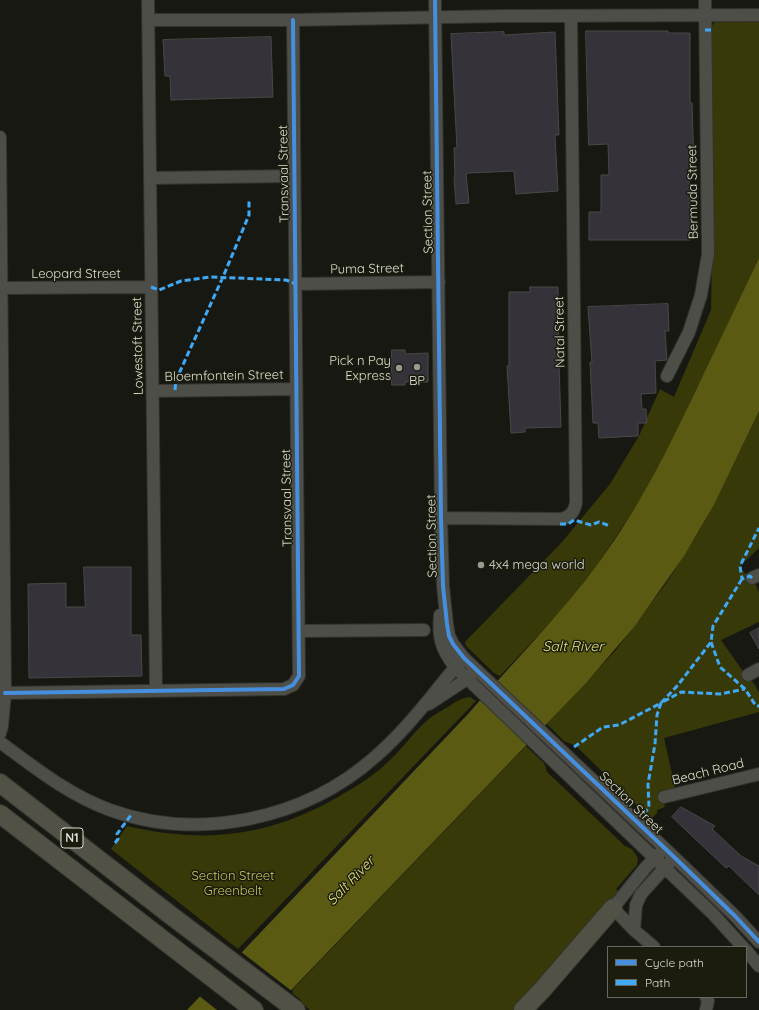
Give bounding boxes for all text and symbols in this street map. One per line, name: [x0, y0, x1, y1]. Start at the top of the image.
street label: Transvaal Street: [275, 125, 293, 223]
street label: Bermuda Street: [684, 144, 702, 240]
street label: Section Street: [419, 170, 437, 254]
street label: Puma Street: [330, 261, 404, 277]
street label: Leopard Street: [31, 266, 121, 282]
street label: Natal Street: [552, 296, 568, 368]
street label: Lowestoft Street: [129, 297, 147, 395]
place label: Pick n Pay Express: [329, 353, 391, 384]
marker: BP: [412, 362, 422, 372]
marker: Pick n Pay Express: [394, 363, 404, 373]
street label: Bloemfontein Street: [164, 367, 284, 385]
place label: BP: [409, 373, 425, 389]
street label: Transvaal Street: [278, 449, 296, 547]
street label: Section Street: [423, 494, 441, 578]
place label: 4x4 mega world: [489, 557, 585, 573]
marker: 4x4 mega world: [476, 560, 486, 570]
water label: Salt River: [542, 639, 604, 655]
street label: Beach Road: [670, 756, 746, 788]
street label: Section Street: [596, 769, 666, 837]
road number: N1: [61, 828, 83, 848]
water label: Salt River: [324, 853, 378, 909]
park label: Section Street Greenbelt: [191, 868, 275, 899]
legend: [607, 946, 747, 998]
text: Cycle path: [645, 955, 704, 970]
text: Path: [645, 975, 670, 990]

